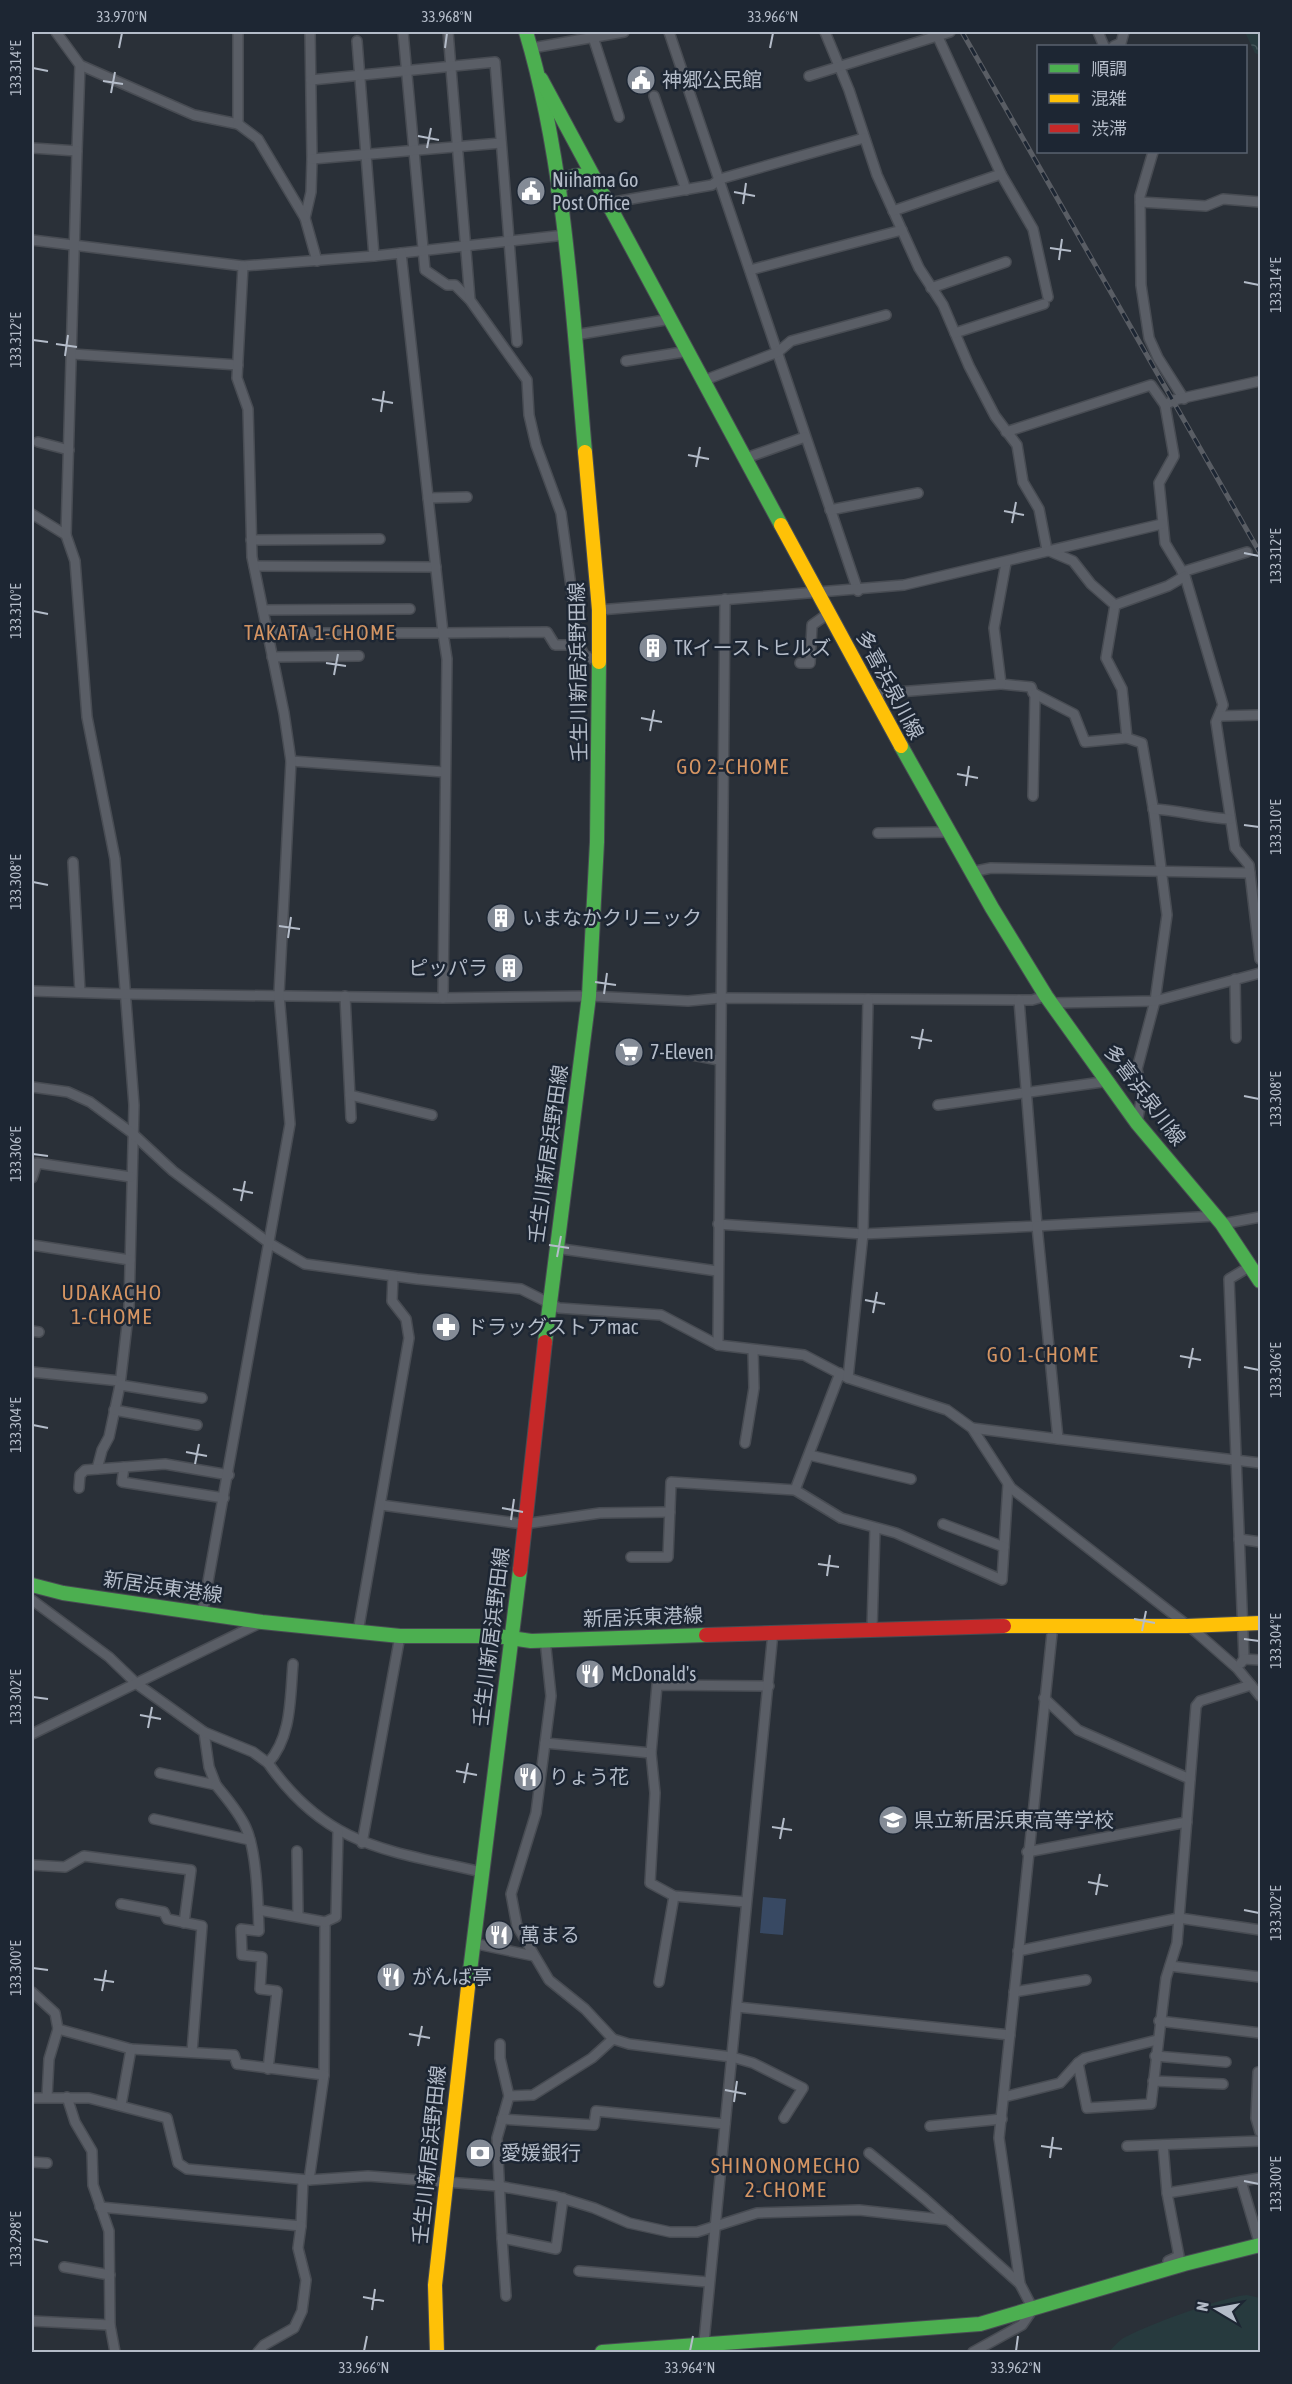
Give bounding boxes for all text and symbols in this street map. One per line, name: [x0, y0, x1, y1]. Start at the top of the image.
text: 33.970°N: [97, 8, 147, 25]
text: 33.968°N: [422, 8, 472, 25]
text: 33.966°N: [748, 8, 798, 25]
text: 133.314°E: [7, 40, 24, 96]
legend: [1037, 45, 1247, 153]
text: 順調: [1091, 58, 1127, 79]
public building icon: 神郷公民館: [625, 64, 657, 96]
place label: 神郷公民館: [662, 68, 762, 91]
text: 混雑: [1091, 88, 1127, 109]
text: 渋滞: [1091, 118, 1127, 139]
place label: Niihama Go Post Office: [552, 168, 638, 214]
public building icon: Niihama Go Post Office: [515, 175, 547, 207]
text: 133.314°E: [1267, 257, 1284, 313]
text: 133.312°E: [7, 312, 24, 368]
text: 133.312°E: [1267, 528, 1284, 584]
street label: 壬生川新居浜野田線: [564, 582, 591, 762]
text: 133.310°E: [7, 583, 24, 639]
district label: TAKATA 1-CHOME: [244, 620, 396, 644]
street label: 多喜浜泉川線: [852, 626, 929, 743]
building icon: TKイーストヒルズ: [637, 632, 669, 664]
place label: TKイーストヒルズ: [674, 636, 832, 659]
district label: GO 2-CHOME: [676, 754, 790, 778]
text: 133.310°E: [1267, 799, 1284, 855]
text: 133.308°E: [7, 854, 24, 910]
building icon: いまなかクリニック: [485, 902, 517, 934]
place label: いまなかクリニック: [522, 906, 702, 929]
building icon: ピッパラ: [493, 952, 525, 984]
place label: ピッパラ: [408, 956, 488, 979]
supermarket icon: 7-Eleven: [613, 1036, 645, 1068]
place label: 7-Eleven: [650, 1040, 714, 1063]
street label: 多喜浜泉川線: [1100, 1040, 1191, 1150]
street label: 壬生川新居浜野田線: [524, 1063, 571, 1245]
text: 133.308°E: [1267, 1071, 1284, 1127]
text: 133.306°E: [7, 1126, 24, 1182]
district label: UDAKACHO 1-CHOME: [62, 1280, 162, 1328]
pharmacy icon: ドラッグストアmac: [430, 1311, 462, 1343]
place label: ドラッグストアmac: [467, 1315, 639, 1338]
district label: GO 1-CHOME: [987, 1342, 1099, 1366]
text: 133.306°E: [1267, 1342, 1284, 1398]
text: 133.304°E: [7, 1397, 24, 1453]
street label: 壬生川新居浜野田線: [468, 1546, 513, 1728]
street label: 新居浜東港線: [102, 1567, 224, 1606]
street label: 新居浜東港線: [583, 1603, 703, 1630]
text: 133.304°E: [1267, 1613, 1284, 1669]
restaurant icon: McDonald's: [574, 1658, 606, 1690]
place label: McDonald's: [611, 1662, 696, 1685]
text: 133.302°E: [7, 1669, 24, 1725]
restaurant icon: りょう花: [512, 1761, 544, 1793]
place label: りょう花: [549, 1765, 629, 1788]
school or university icon: 県立新居浜東高等学校: [877, 1804, 909, 1836]
place label: 県立新居浜東高等学校: [914, 1808, 1114, 1831]
text: 133.302°E: [1267, 1885, 1284, 1941]
restaurant icon: 萬まる: [483, 1919, 515, 1951]
place label: 萬まる: [520, 1923, 580, 1946]
text: 133.300°E: [7, 1940, 24, 1996]
restaurant icon: がんば亭: [375, 1961, 407, 1993]
place label: がんば亭: [412, 1965, 492, 1988]
street label: 壬生川新居浜野田線: [408, 2064, 449, 2246]
bank icon: 愛媛銀行: [464, 2137, 496, 2169]
place label: 愛媛銀行: [501, 2141, 581, 2164]
district label: SHINONOMECHO 2-CHOME: [711, 2153, 861, 2201]
text: 133.300°E: [1267, 2156, 1284, 2212]
text: 133.298°E: [7, 2211, 24, 2267]
north arrow: [1187, 2279, 1247, 2339]
text: N: [1193, 2300, 1212, 2313]
text: 33.966°N: [339, 2359, 389, 2376]
text: 33.964°N: [665, 2359, 715, 2376]
text: 33.962°N: [991, 2359, 1041, 2376]

